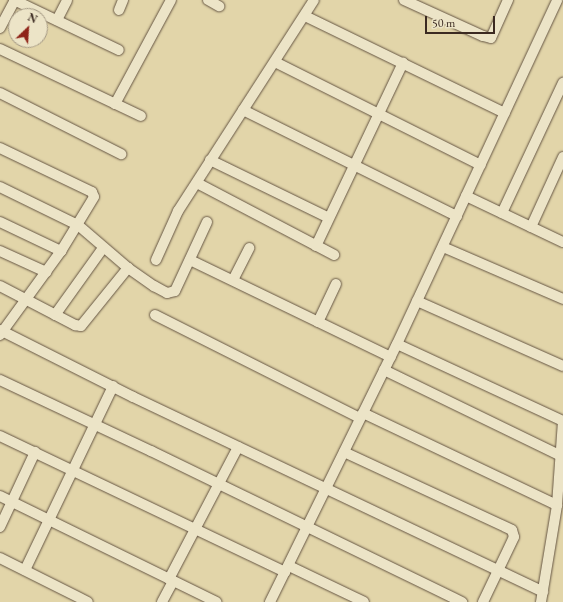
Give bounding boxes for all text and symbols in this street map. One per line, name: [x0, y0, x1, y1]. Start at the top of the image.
north arrow: [8, 8, 48, 48]
scale bar: [427, 8, 497, 34]
text: N: [26, 10, 40, 26]
text: 50 m: [432, 15, 455, 31]

